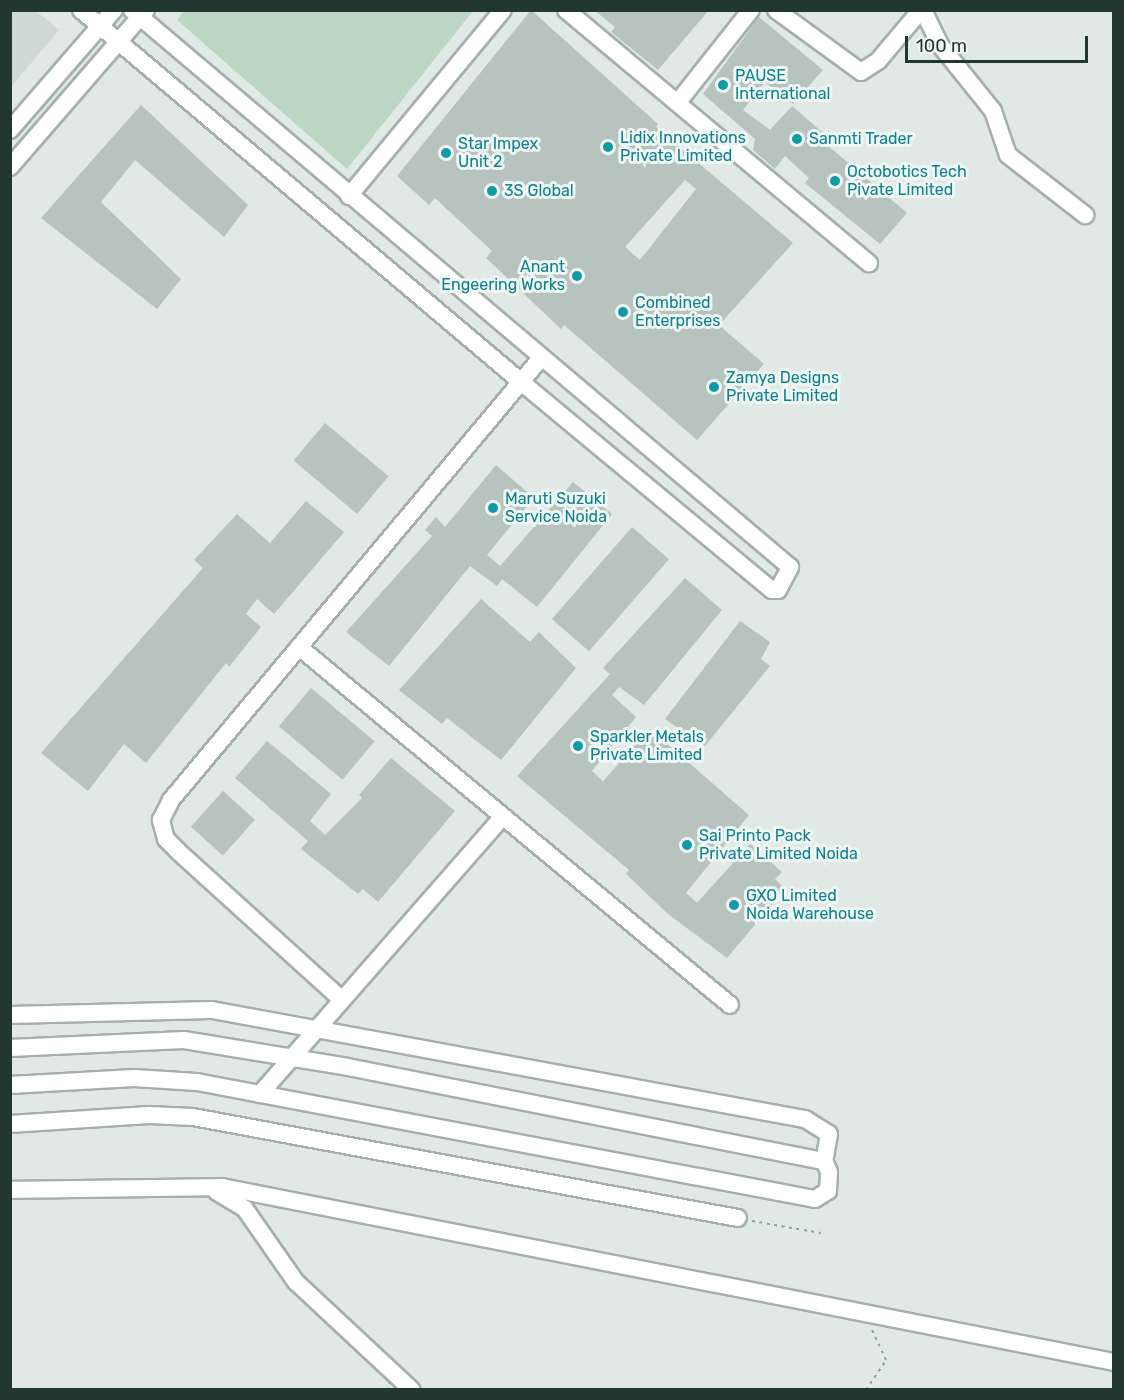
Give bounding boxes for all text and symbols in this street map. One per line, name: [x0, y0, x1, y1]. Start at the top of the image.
scale bar: [908, 24, 1091, 62]
text: 100 m: [916, 35, 967, 57]
place label: PAUSE International: [735, 66, 830, 104]
marker: PAUSE International: [716, 78, 730, 92]
place label: Lidix Innovations Private Limited: [620, 128, 746, 166]
place label: Sanmti Trader: [809, 129, 913, 149]
marker: Sanmti Trader: [790, 132, 804, 146]
place label: Star Impex Unit 2: [458, 134, 539, 172]
marker: Lidix Innovations Private Limited: [601, 140, 615, 154]
marker: Star Impex Unit 2: [439, 146, 453, 160]
place label: Octobotics Tech Pivate Limited: [847, 162, 967, 200]
marker: Octobotics Tech Pivate Limited: [828, 174, 842, 188]
place label: 3S Global: [504, 181, 574, 201]
marker: 3S Global: [485, 184, 499, 198]
place label: Anant Engeering Works: [441, 257, 565, 295]
marker: Anant Engeering Works: [570, 269, 584, 283]
place label: Combined Enterprises: [635, 293, 720, 331]
marker: Combined Enterprises: [616, 305, 630, 319]
place label: Zamya Designs Private Limited: [726, 368, 839, 406]
marker: Zamya Designs Private Limited: [707, 380, 721, 394]
place label: Maruti Suzuki Service Noida: [505, 489, 607, 527]
marker: Maruti Suzuki Service Noida: [486, 501, 500, 515]
place label: Sparkler Metals Private Limited: [590, 727, 704, 765]
marker: Sparkler Metals Private Limited: [571, 739, 585, 753]
place label: Sai Printo Pack Private Limited Noida: [699, 826, 858, 864]
marker: Sai Printo Pack Private Limited Noida: [680, 838, 694, 852]
place label: GXO Limited Noida Warehouse: [746, 886, 874, 924]
marker: GXO Limited Noida Warehouse: [727, 898, 741, 912]

